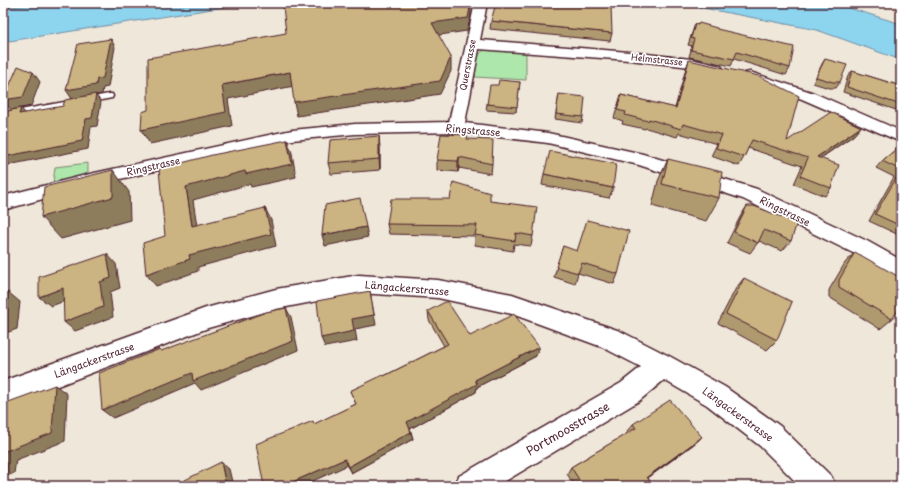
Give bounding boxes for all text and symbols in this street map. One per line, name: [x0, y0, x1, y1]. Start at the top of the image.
street label: Querstrasse: [455, 38, 479, 92]
street label: Helmstrasse: [630, 49, 684, 69]
street label: Ringstrasse: [445, 120, 501, 139]
street label: Ringstrasse: [125, 152, 181, 179]
street label: Ringstrasse: [757, 192, 813, 229]
street label: Längackerstrasse: [364, 276, 450, 299]
street label: Längackerstrasse: [52, 338, 136, 381]
street label: Längackerstrasse: [700, 383, 777, 444]
street label: Portmoosstrasse: [522, 397, 613, 459]

